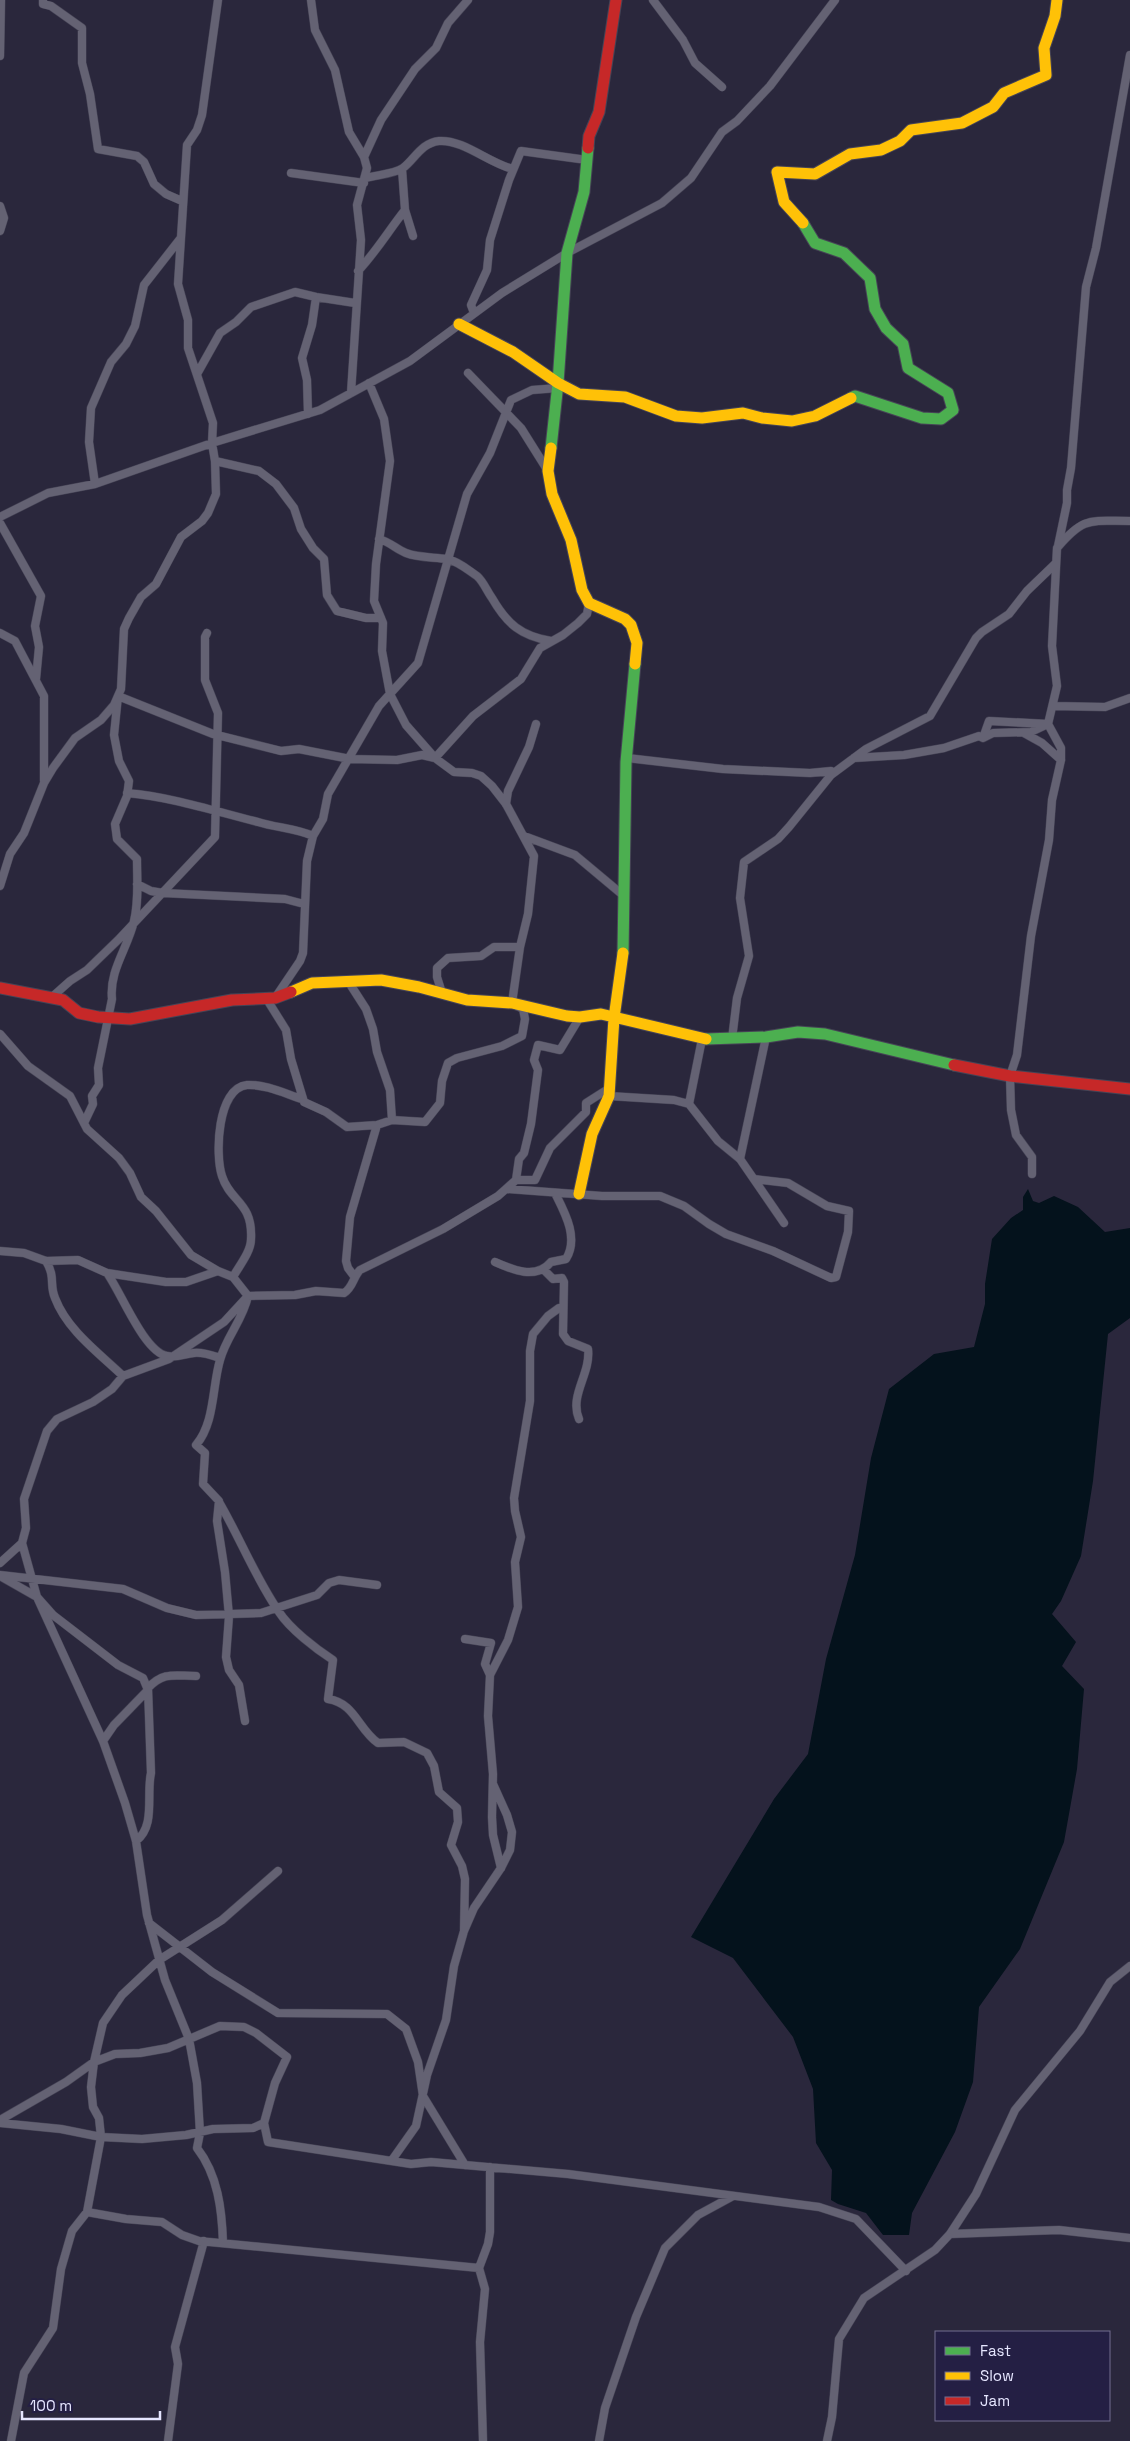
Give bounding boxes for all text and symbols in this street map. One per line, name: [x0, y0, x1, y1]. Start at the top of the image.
legend: [935, 2331, 1110, 2421]
text: Fast: [980, 2341, 1011, 2360]
text: Slow: [980, 2366, 1014, 2385]
scale bar: [22, 2388, 160, 2420]
text: Jam: [980, 2391, 1010, 2410]
text: 100 m: [30, 2396, 72, 2415]

